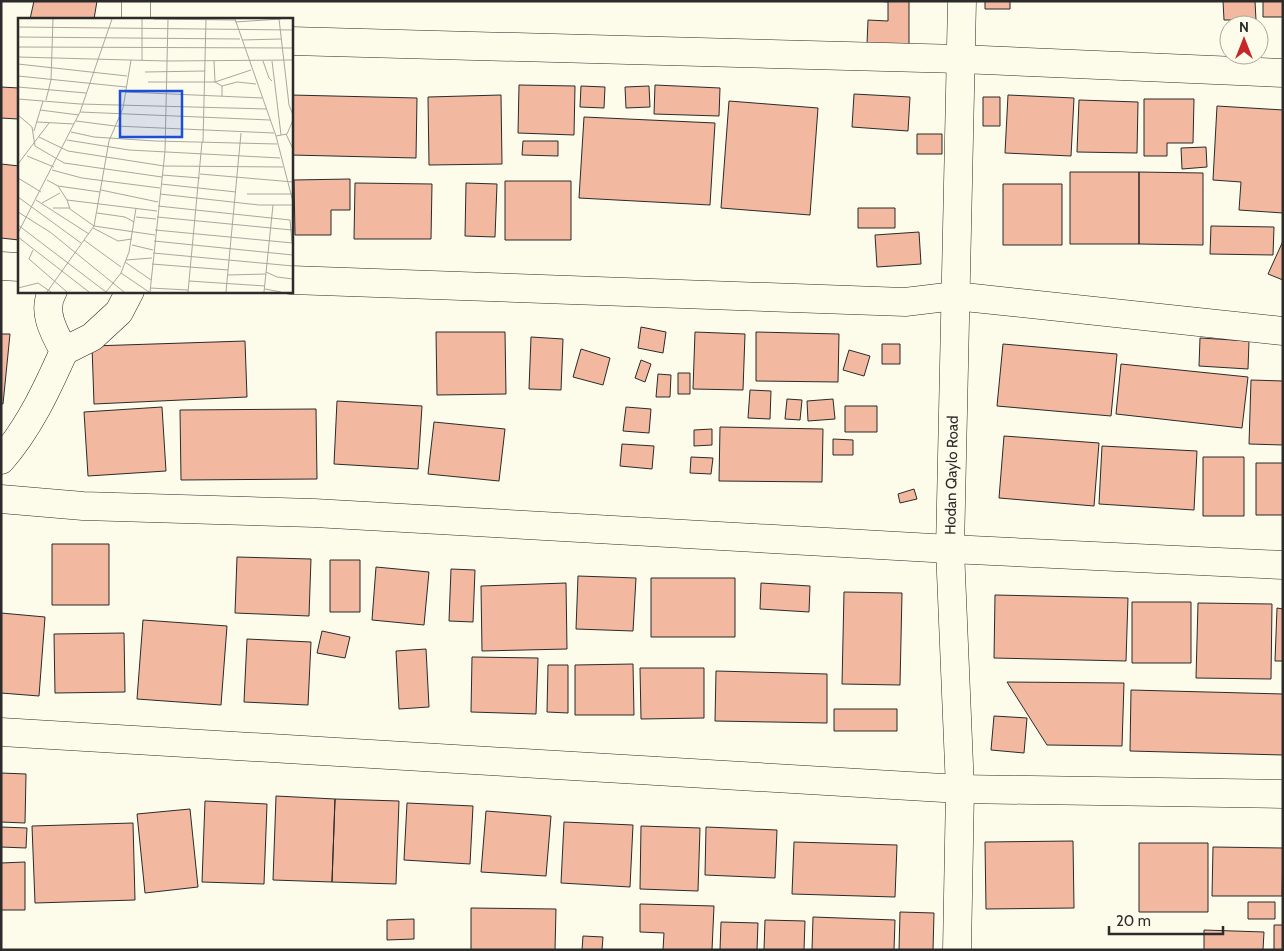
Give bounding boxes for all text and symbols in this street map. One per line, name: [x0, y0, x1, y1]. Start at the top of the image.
north arrow: [1219, 15, 1269, 65]
inset map: [18, 18, 292, 292]
text: N: [1239, 18, 1249, 36]
street label: Hodan Qaylo Road: [941, 415, 962, 535]
scale bar: [1109, 904, 1223, 936]
text: 20 m: [1116, 912, 1151, 930]

